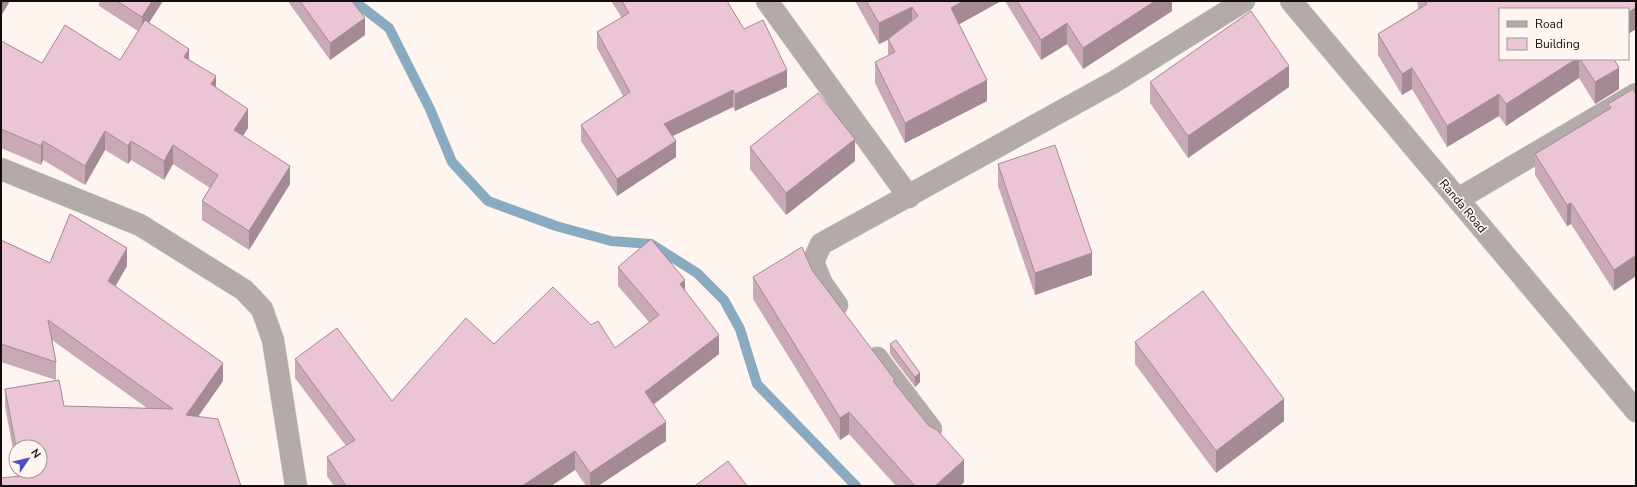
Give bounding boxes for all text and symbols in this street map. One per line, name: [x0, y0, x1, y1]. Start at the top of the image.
legend: [1499, 8, 1629, 60]
text: Road: [1535, 16, 1563, 32]
text: Building: [1535, 36, 1580, 52]
street label: Randa Road: [1436, 176, 1490, 236]
north arrow: [8, 439, 48, 479]
text: N: [27, 446, 44, 461]

